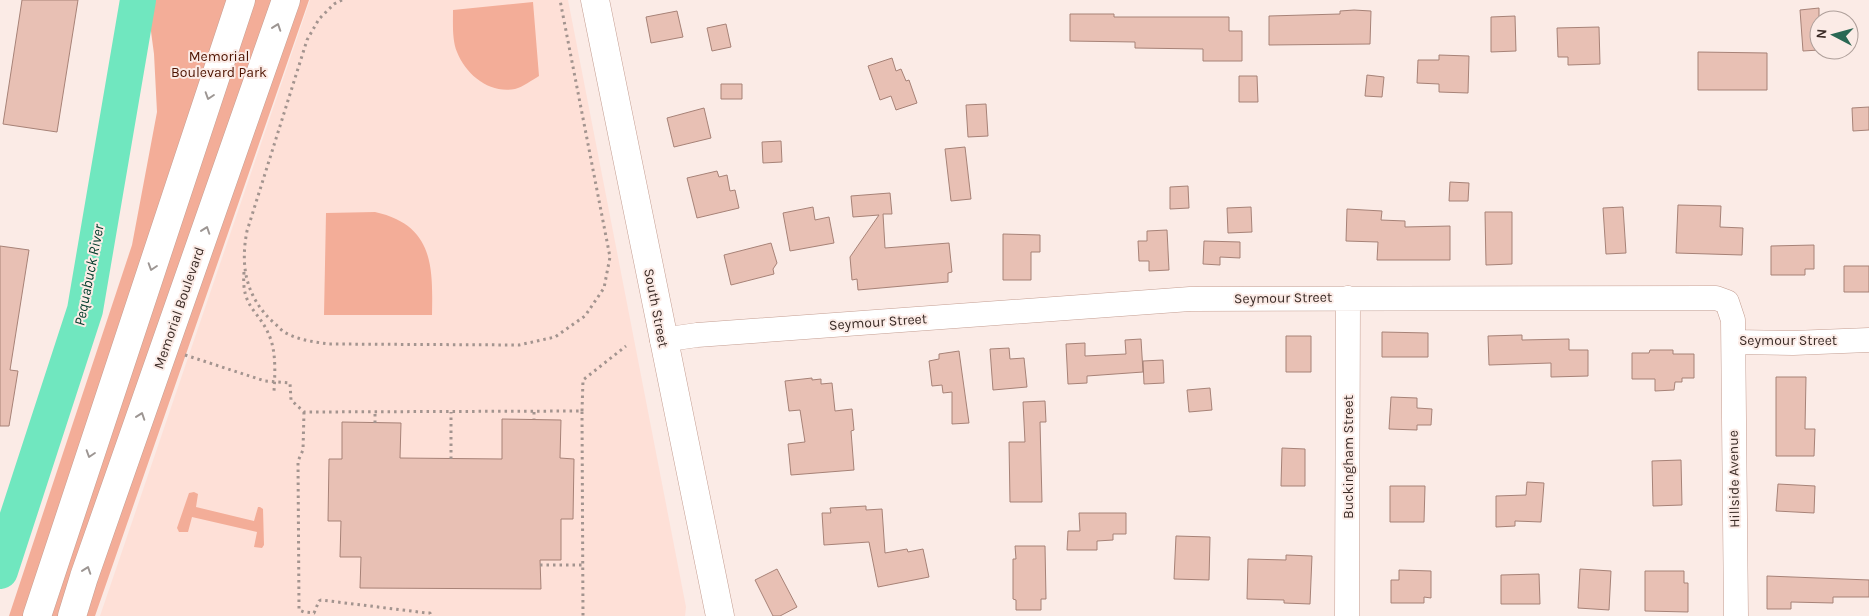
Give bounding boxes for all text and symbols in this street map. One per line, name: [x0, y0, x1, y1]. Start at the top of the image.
north arrow: [1809, 10, 1859, 60]
one-way arrow: [271, 23, 281, 31]
text: N: [1813, 28, 1831, 40]
park label: Memorial Boulevard Park: [171, 48, 267, 81]
one-way arrow: [205, 91, 215, 100]
water label: Pequabuck River: [70, 222, 108, 327]
one-way arrow: [200, 226, 210, 235]
street label: Memorial Boulevard: [150, 245, 208, 371]
one-way arrow: [148, 262, 158, 271]
street label: South Street: [640, 267, 672, 349]
street label: Seymour Street: [1234, 289, 1332, 307]
street label: Seymour Street: [828, 310, 928, 334]
street label: Seymour Street: [1739, 332, 1837, 349]
street label: Buckingham Street: [1340, 395, 1357, 519]
one-way arrow: [135, 413, 145, 421]
street label: Hillside Avenue: [1725, 430, 1743, 528]
one-way arrow: [86, 450, 96, 458]
one-way arrow: [81, 566, 91, 574]

